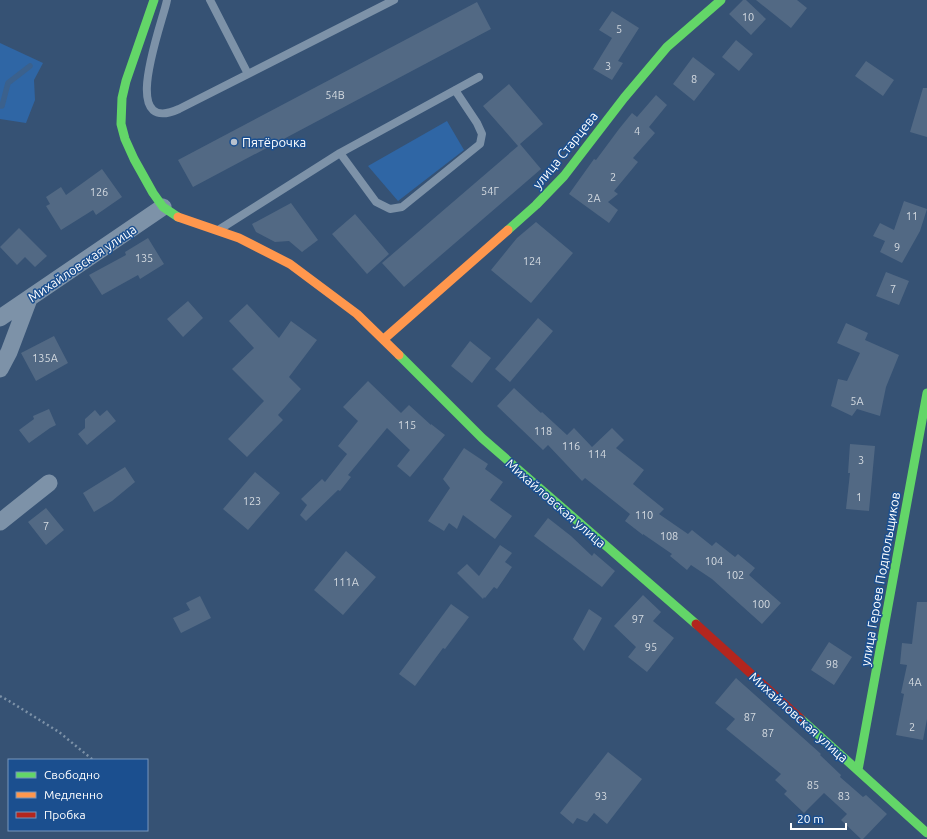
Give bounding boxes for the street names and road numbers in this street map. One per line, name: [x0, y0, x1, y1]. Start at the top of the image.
street label: улица Старцева: [530, 109, 600, 191]
street label: Михайловская улица: [25, 222, 139, 304]
street label: Михайловская улица: [503, 456, 609, 550]
street label: улица Героев Подпольщиков: [858, 491, 902, 667]
street label: Михайловская улица: [747, 669, 851, 765]

